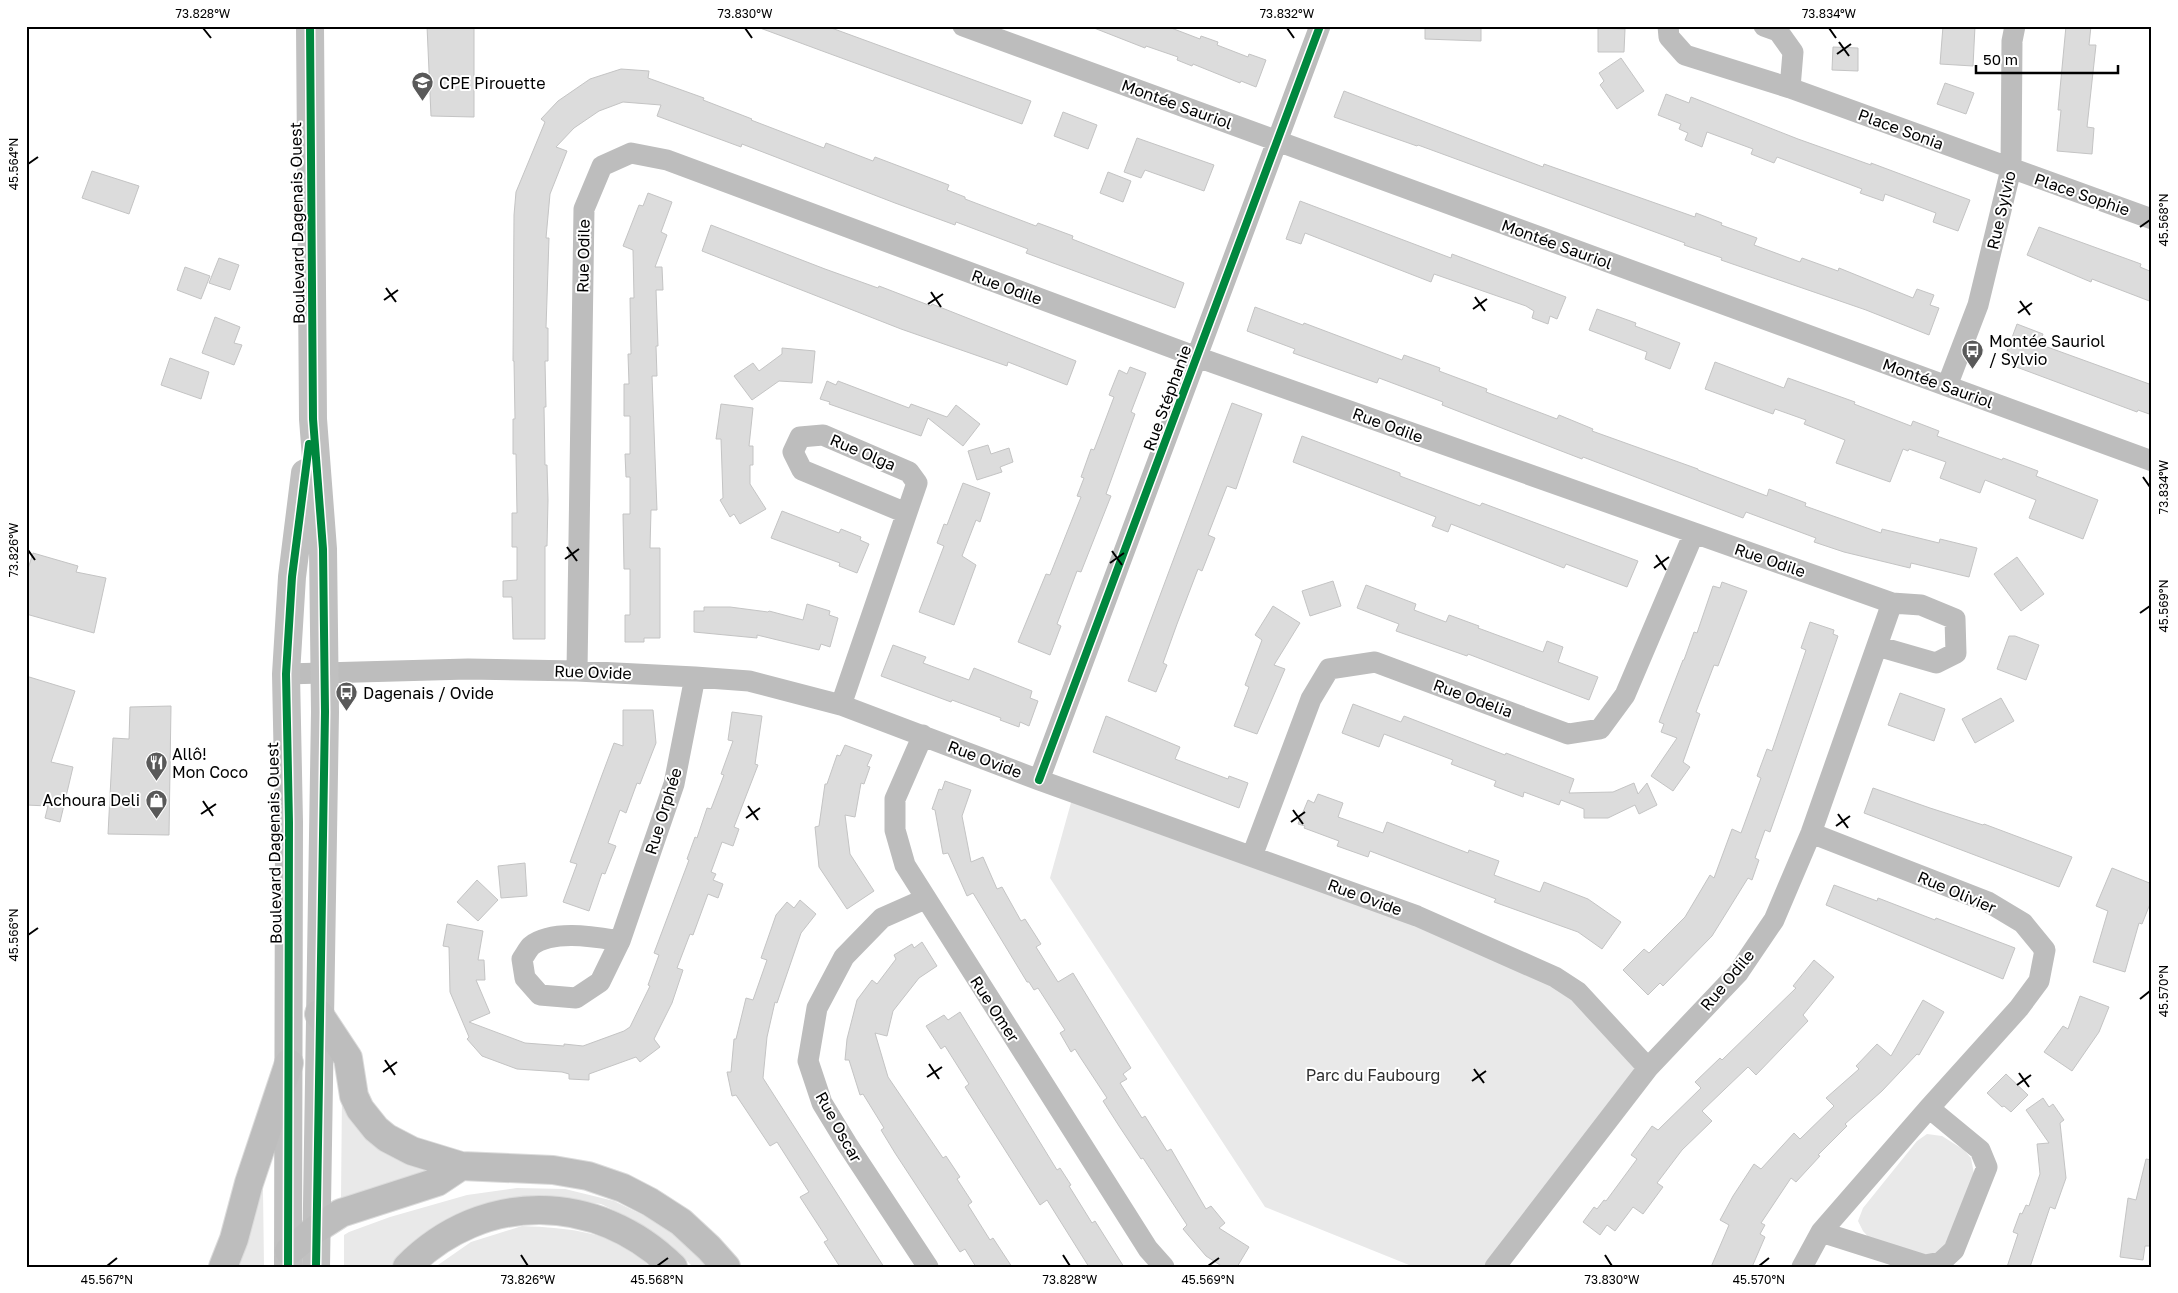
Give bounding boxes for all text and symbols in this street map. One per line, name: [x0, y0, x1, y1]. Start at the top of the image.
text: 73.828°W: [176, 6, 231, 21]
text: 73.830°W: [718, 6, 773, 21]
text: 73.832°W: [1260, 6, 1315, 21]
text: 73.834°W: [1802, 6, 1857, 21]
scale bar: [1976, 42, 2118, 74]
text: 50 m: [1983, 50, 2018, 68]
school or university icon: CPE Pirouette: [411, 71, 435, 102]
place label: CPE Pirouette: [439, 73, 545, 93]
street label: Montée Sauriol: [1119, 75, 1235, 133]
street label: Place Sonia: [1855, 104, 1947, 154]
street label: Boulevard Dagenais Ouest: [285, 122, 309, 324]
text: 45.564°N: [6, 138, 21, 190]
street label: Place Sophie: [2032, 168, 2132, 220]
street label: Rue Sylvio: [1982, 169, 2020, 251]
text: 45.568°N: [2156, 193, 2171, 247]
street label: Montée Sauriol: [1499, 215, 1615, 273]
street label: Rue Odile: [572, 219, 594, 293]
street label: Rue Odile: [969, 265, 1045, 309]
place label: Montée Sauriol / Sylvio: [1989, 331, 2105, 369]
bus stop icon: Montée Sauriol / Sylvio: [1961, 338, 1985, 369]
street label: Rue Stéphanie: [1139, 342, 1195, 454]
street label: Montée Sauriol: [1880, 354, 1996, 412]
street label: Rue Odile: [1350, 403, 1426, 447]
street label: Rue Olga: [827, 429, 899, 475]
text: 73.834°W: [2156, 459, 2171, 514]
text: 73.826°W: [6, 522, 21, 577]
street label: Rue Odile: [1732, 539, 1808, 581]
text: 45.569°N: [2156, 579, 2171, 633]
street label: Rue Ovide: [554, 661, 632, 683]
street label: Rue Odelia: [1431, 674, 1515, 722]
bus stop icon: Dagenais / Ovide: [335, 681, 359, 712]
place label: Dagenais / Ovide: [363, 683, 494, 703]
street label: Rue Ovide: [945, 736, 1025, 782]
street label: Boulevard Dagenais Ouest: [262, 742, 286, 944]
place label: Allô! Mon Coco: [172, 744, 248, 782]
restaurant icon: Allô! Mon Coco: [144, 751, 168, 782]
street label: Rue Orphée: [640, 765, 686, 857]
shop icon: Achoura Deli: [144, 788, 168, 819]
place label: Achoura Deli: [43, 790, 140, 810]
street label: Rue Olivier: [1915, 866, 1999, 918]
street label: Rue Ovide: [1325, 874, 1405, 920]
text: 45.566°N: [6, 908, 21, 962]
street label: Rue Odile: [1696, 945, 1758, 1015]
text: 45.570°N: [2156, 965, 2171, 1017]
street label: Rue Omer: [966, 972, 1024, 1046]
park label: Parc du Faubourg: [1306, 1065, 1440, 1085]
street label: Rue Oscar: [811, 1088, 867, 1166]
text: 45.567°N: [81, 1272, 133, 1287]
text: 73.826°W: [501, 1272, 556, 1287]
text: 45.568°N: [630, 1272, 684, 1287]
text: 73.828°W: [1043, 1272, 1098, 1287]
text: 45.569°N: [1181, 1272, 1235, 1287]
text: 73.830°W: [1585, 1272, 1640, 1287]
text: 45.570°N: [1733, 1272, 1785, 1287]

